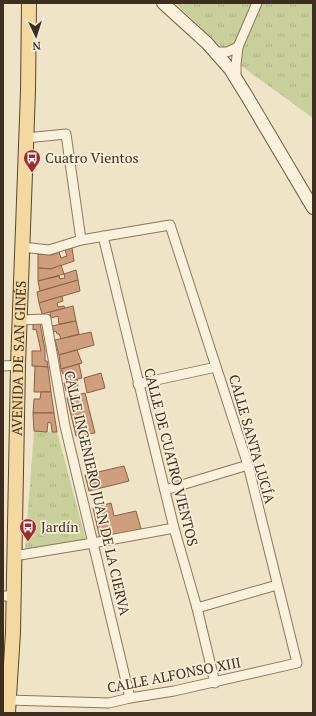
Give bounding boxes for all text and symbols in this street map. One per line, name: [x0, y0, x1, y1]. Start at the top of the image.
north arrow: [16, 16, 56, 56]
text: N: [31, 39, 41, 53]
bus stop icon: Cuatro Vientos: [22, 148, 42, 173]
place label: Cuatro Vientos: [45, 148, 139, 167]
street label: AVENIDA DE SAN GINÉS: [7, 280, 30, 436]
street label: CALLE DE CUATRO VIENTOS: [140, 366, 203, 548]
street label: CALLE INGENIERO JUAN DE LA CIERVA: [60, 369, 135, 618]
street label: CALLE SANTA LUCÍA: [225, 372, 280, 506]
bus stop icon: Jardín: [18, 517, 38, 542]
place label: Jardín: [41, 517, 79, 536]
street label: CALLE ALFONSO XIII: [105, 652, 242, 697]

